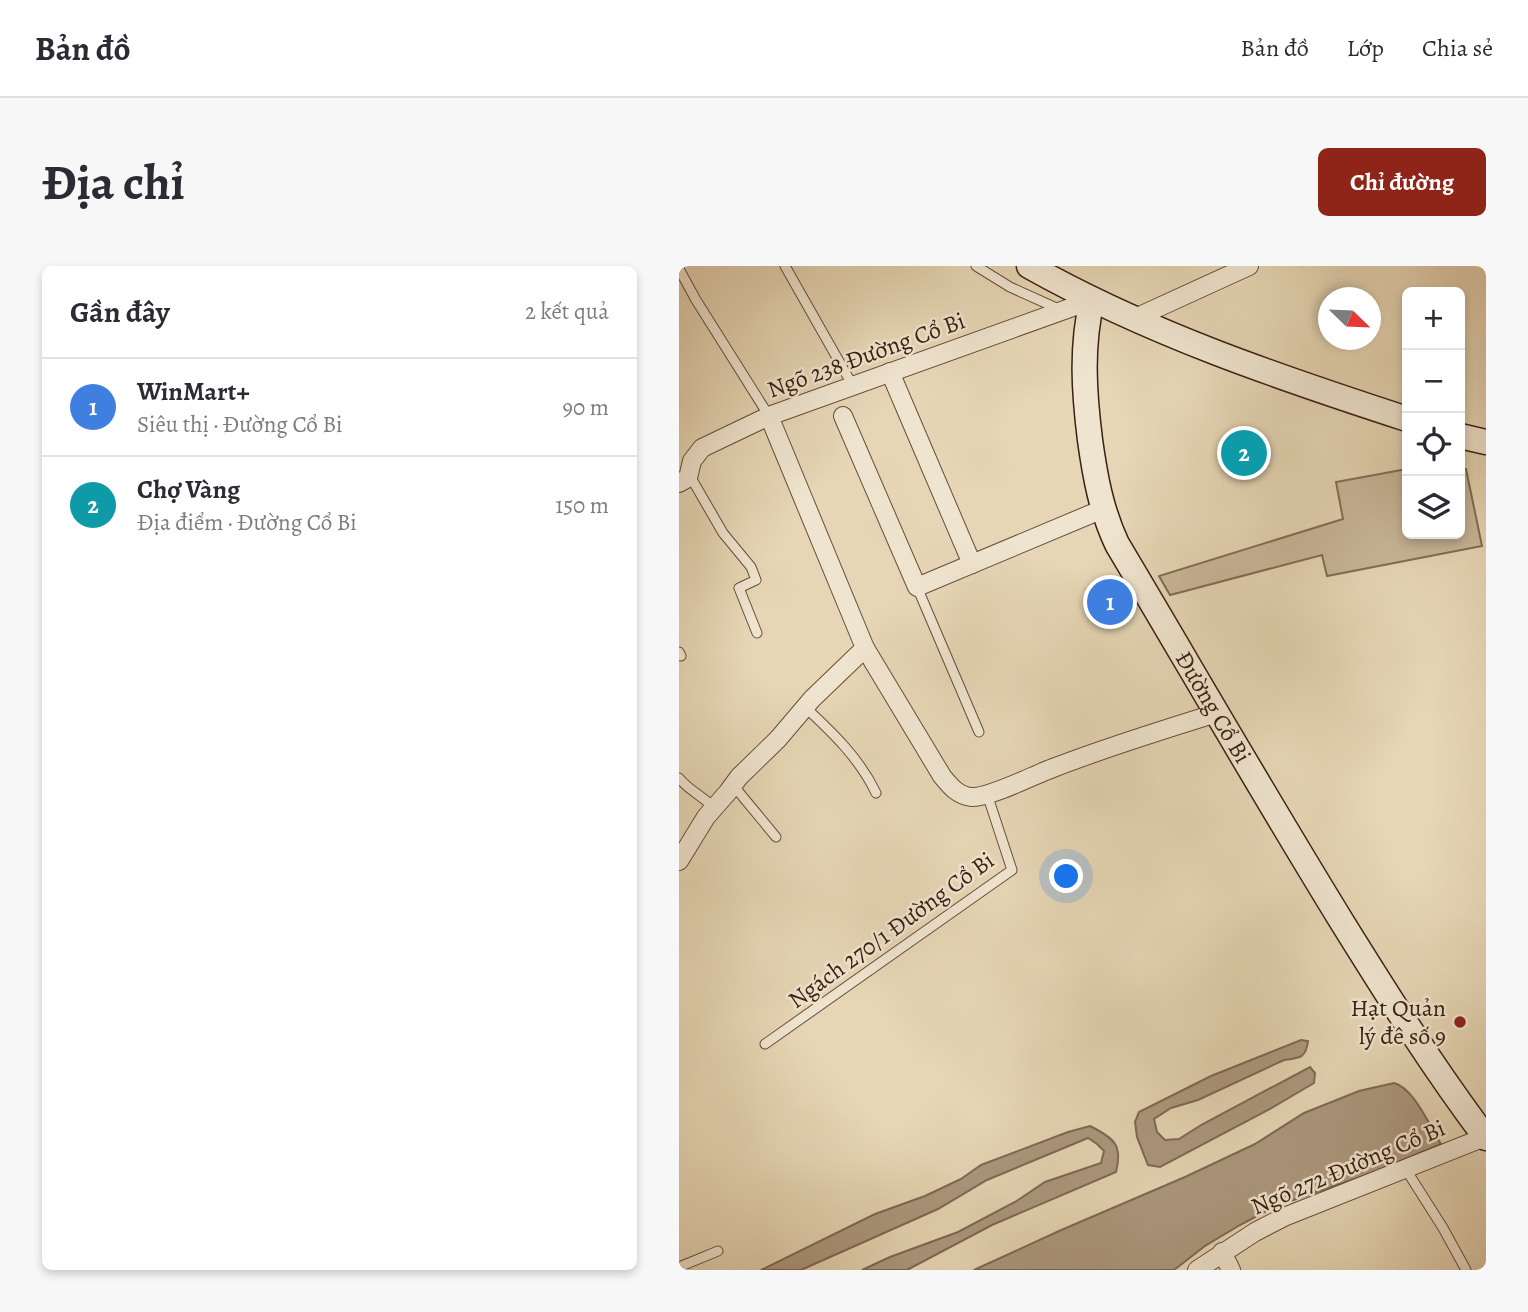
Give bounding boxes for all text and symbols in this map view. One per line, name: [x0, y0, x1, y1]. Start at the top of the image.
text: Bản đồ: [35, 26, 130, 71]
text: Bản đồ: [1241, 32, 1309, 64]
text: Lớp: [1347, 32, 1384, 64]
text: Chia sẻ: [1422, 32, 1493, 64]
button: Chỉ đường: [1318, 148, 1486, 216]
text: Địa chỉ: [42, 149, 185, 216]
north arrow: [1318, 287, 1381, 350]
map controls: [1402, 287, 1465, 539]
button: +: [1402, 287, 1465, 350]
text: Gần đây: [70, 292, 170, 332]
text: 2 kết quả: [525, 296, 609, 327]
street label: Ngõ 238 Đường Cổ Bi: [763, 304, 969, 406]
button: −: [1402, 350, 1465, 413]
text: WinMart+: [137, 374, 250, 409]
text: 1: [89, 392, 97, 423]
text: 90 m: [563, 392, 609, 423]
text: Siêu thị · Đường Cổ Bi: [137, 409, 342, 440]
button: locate: [1402, 413, 1465, 476]
pin: 2: [1221, 427, 1267, 479]
text: Chợ Vàng: [137, 472, 240, 507]
button: layers: [1402, 476, 1465, 539]
text: 2: [87, 490, 99, 521]
text: 150 m: [555, 490, 609, 521]
text: Địa điểm · Đường Cổ Bi: [137, 507, 357, 538]
pin: 1: [1087, 576, 1133, 628]
street label: Đường Cổ Bi: [1168, 645, 1259, 769]
street label: Ngách 270/1 Đường Cổ Bi: [782, 844, 1000, 1016]
your location: [1049, 859, 1083, 893]
place label: Hạt Quản lý đê số 9: [1350, 992, 1446, 1052]
marker: Hạt Quản lý đê số 9: [1452, 1014, 1468, 1030]
street label: Ngõ 272 Đường Cổ Bi: [1246, 1112, 1450, 1222]

